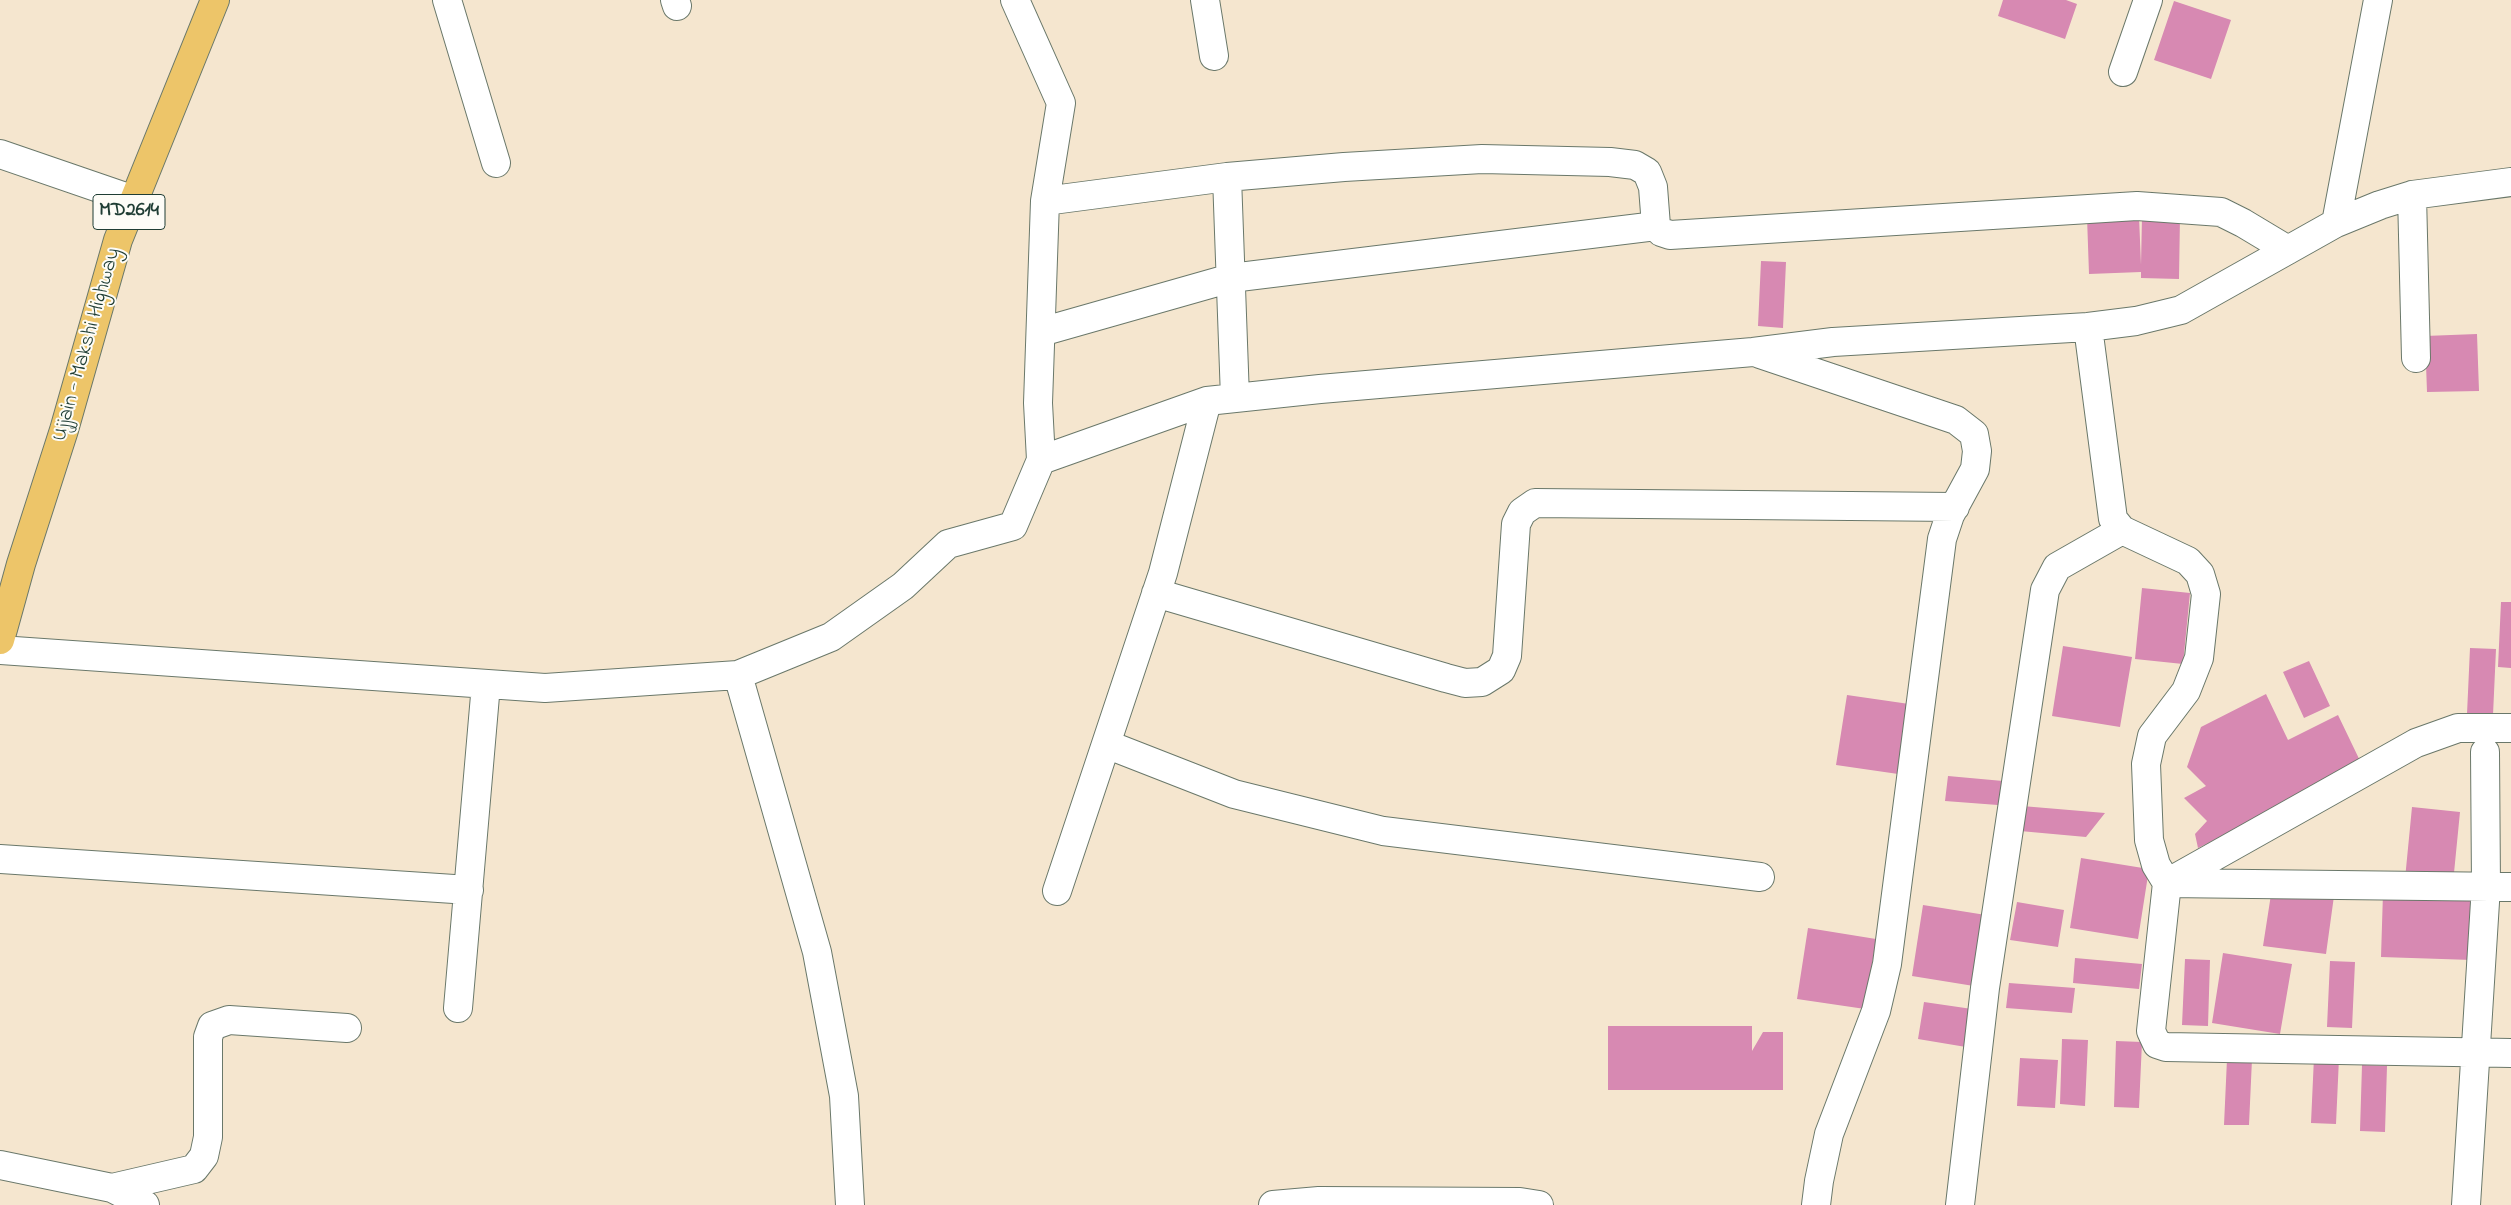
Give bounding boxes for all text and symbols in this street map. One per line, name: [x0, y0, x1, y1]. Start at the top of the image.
road number: MD2614: [93, 194, 165, 230]
street label: Ujjain - Makshi Highway: [48, 245, 128, 445]

